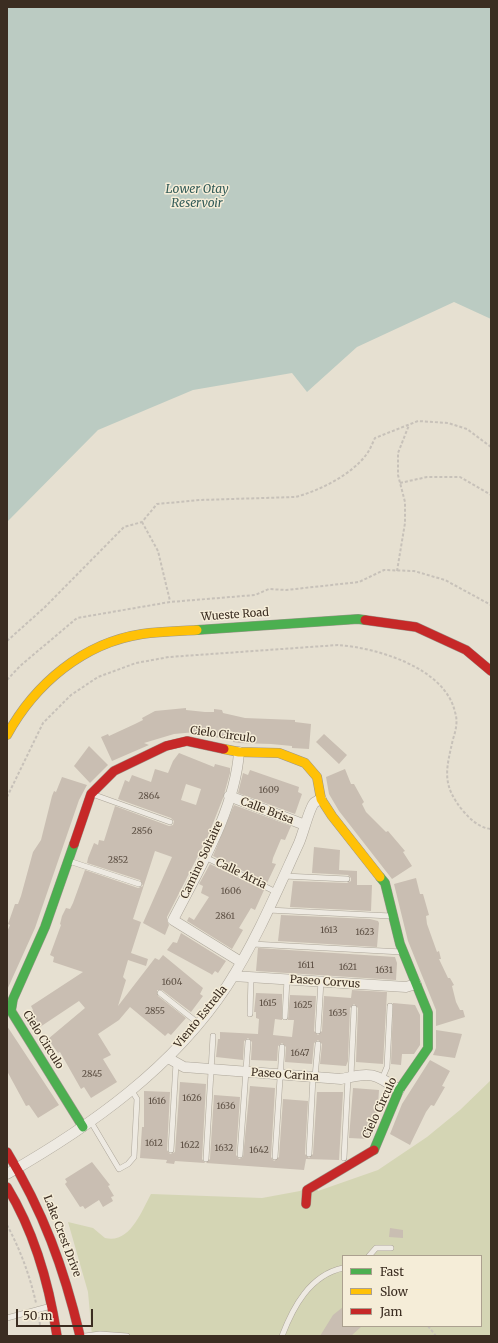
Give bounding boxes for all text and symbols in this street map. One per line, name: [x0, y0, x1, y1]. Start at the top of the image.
water label: Lower Otay Reservoir: [165, 183, 229, 211]
street label: Wueste Road: [201, 606, 269, 624]
street label: Cielo Circulo: [189, 724, 257, 746]
house number: 1609: [259, 785, 279, 795]
house number: 2864: [138, 791, 160, 801]
street label: Calle Brisa: [239, 795, 295, 827]
street label: Camino Soltaire: [178, 819, 226, 901]
house number: 2856: [132, 826, 152, 836]
house number: 2852: [108, 855, 128, 865]
street label: Calle Atria: [214, 856, 268, 892]
house number: 1606: [221, 886, 241, 896]
house number: 2861: [215, 911, 235, 921]
house number: 1613: [320, 925, 338, 935]
house number: 1623: [356, 927, 374, 937]
house number: 1611: [298, 960, 314, 970]
house number: 1621: [339, 962, 357, 972]
house number: 1631: [375, 965, 393, 975]
street label: Paseo Corvus: [289, 973, 361, 991]
house number: 1604: [162, 977, 182, 987]
street label: Viento Estrella: [172, 983, 230, 1051]
house number: 1615: [259, 998, 277, 1008]
house number: 1625: [293, 1000, 313, 1010]
house number: 2855: [145, 1006, 165, 1016]
street label: Cielo Circulo: [20, 1008, 66, 1072]
house number: 1635: [329, 1008, 347, 1018]
house number: 1647: [291, 1048, 309, 1058]
street label: Paseo Carina: [251, 1066, 319, 1084]
house number: 2845: [82, 1069, 102, 1079]
street label: Cielo Circulo: [360, 1075, 400, 1141]
house number: 1626: [182, 1093, 202, 1103]
house number: 1616: [148, 1096, 166, 1106]
house number: 1636: [216, 1101, 236, 1111]
house number: 1612: [145, 1138, 163, 1148]
house number: 1622: [180, 1140, 200, 1150]
house number: 1632: [215, 1143, 233, 1153]
house number: 1642: [249, 1145, 269, 1155]
street label: Lake Crest Drive: [40, 1193, 84, 1279]
legend: [342, 1255, 482, 1327]
text: Fast: [380, 1264, 404, 1279]
text: Slow: [380, 1284, 408, 1299]
scale bar: [18, 1301, 95, 1327]
text: Jam: [380, 1304, 402, 1319]
text: 50 m: [23, 1308, 52, 1323]

